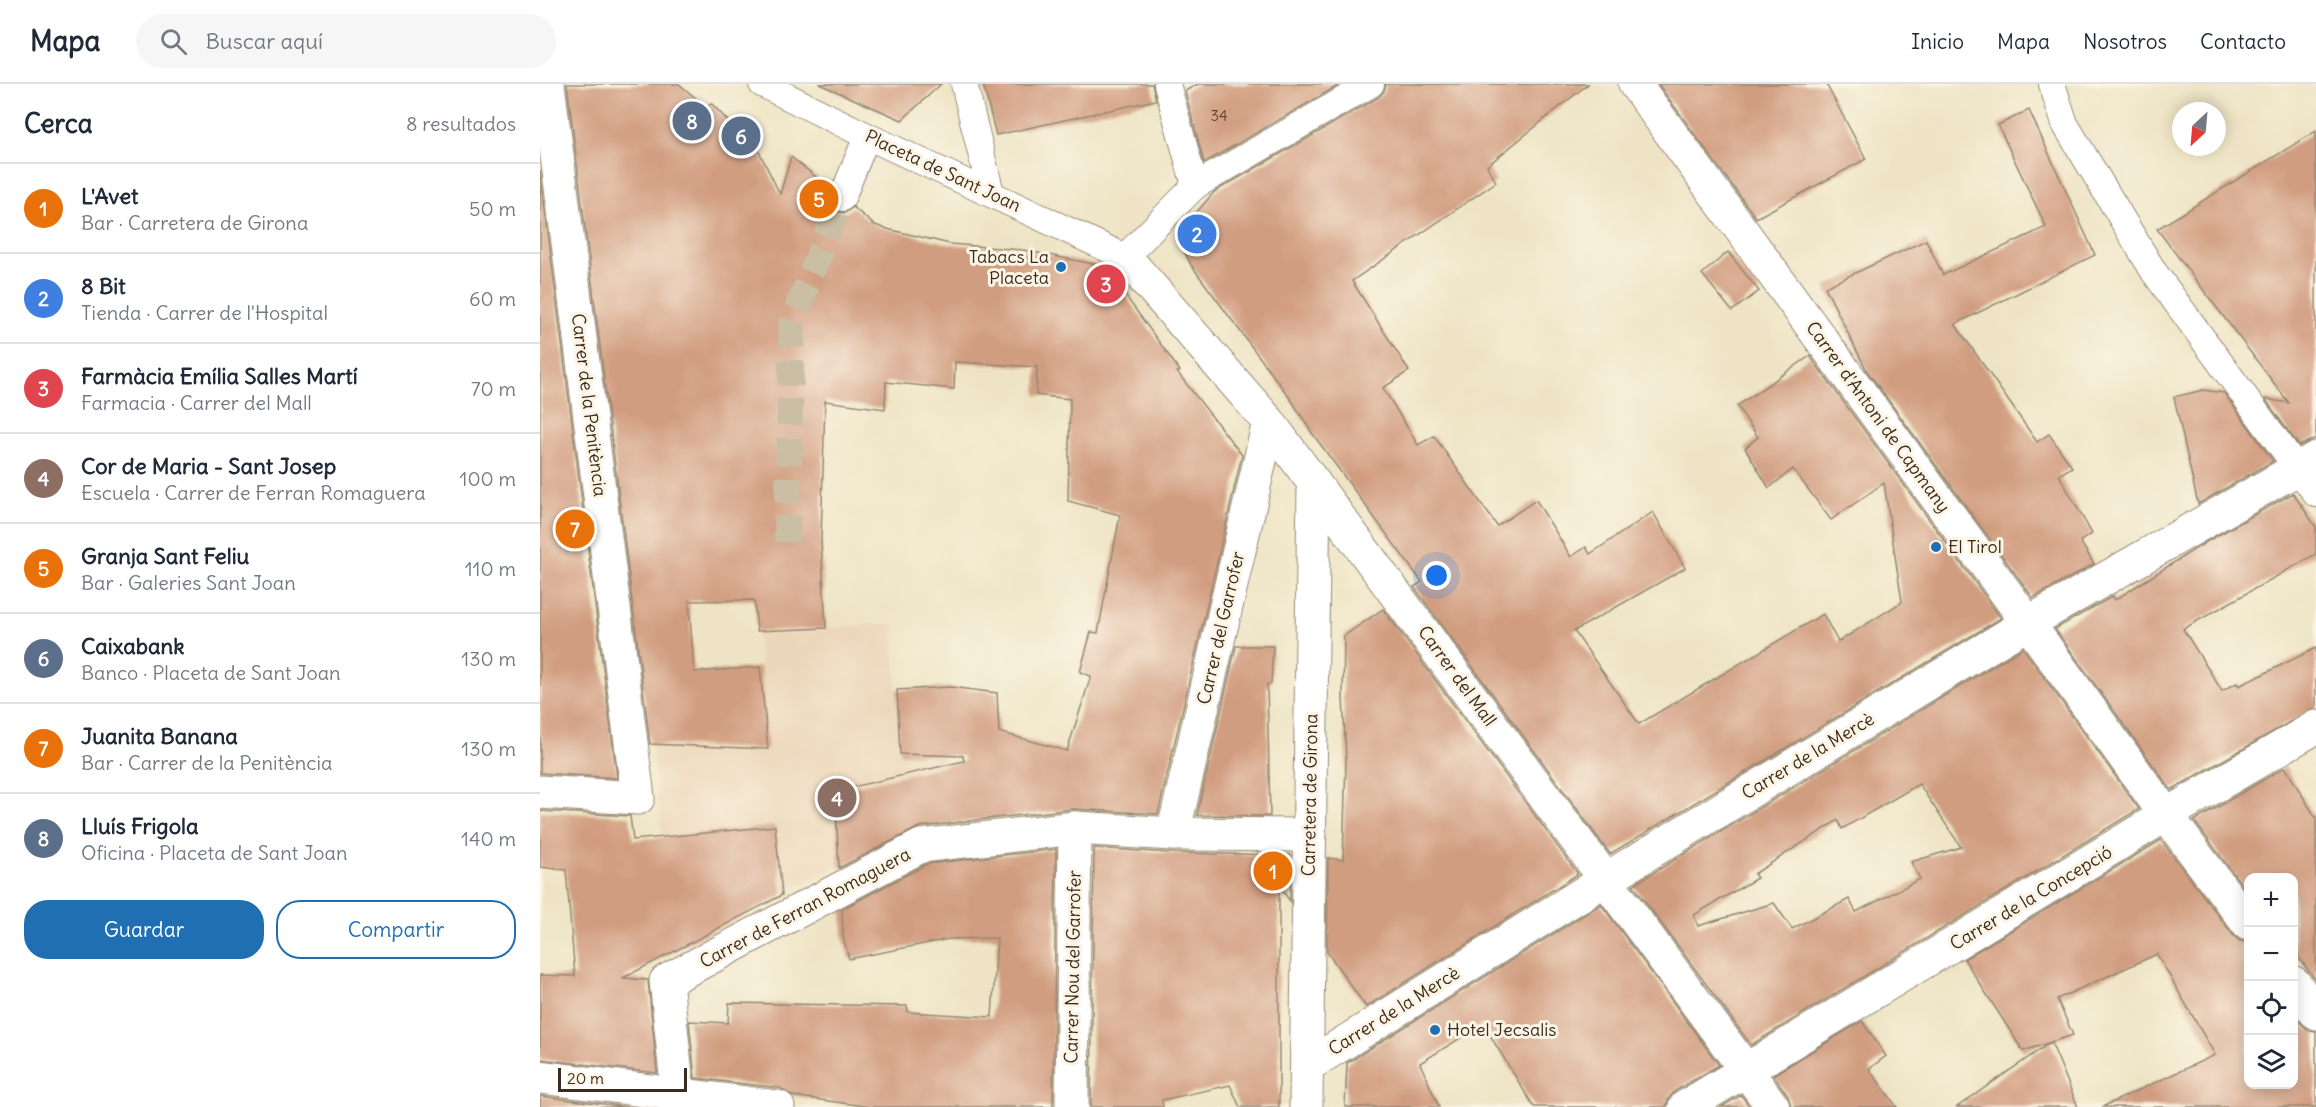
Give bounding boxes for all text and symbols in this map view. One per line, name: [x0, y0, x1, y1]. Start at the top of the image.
search box: [136, 14, 556, 68]
text: Mapa: [30, 23, 100, 59]
icon: search: [157, 25, 190, 58]
text: Buscar aquí: [205, 27, 323, 55]
text: Inicio: [1911, 28, 1964, 55]
text: Mapa: [1997, 28, 2050, 55]
text: Nosotros: [2083, 28, 2167, 55]
text: Contacto: [2200, 28, 2286, 55]
pin: 8: [672, 99, 712, 144]
north arrow: [2172, 102, 2226, 156]
house number: 34: [1210, 106, 1228, 125]
text: Cerca: [24, 107, 93, 140]
text: 8 resultados: [406, 111, 516, 136]
pin: 6: [722, 113, 760, 158]
street label: Placeta de Sant Joan: [862, 124, 1025, 217]
pin: 5: [800, 176, 838, 222]
text: L'Avet: [81, 182, 138, 210]
text: 1: [40, 196, 47, 221]
text: 50 m: [469, 196, 516, 221]
text: Bar · Carretera de Girona: [81, 210, 308, 235]
pin: 2: [1178, 212, 1216, 256]
place label: Tabacs La Placeta: [969, 245, 1049, 289]
marker: Tabacs La Placeta: [1054, 260, 1068, 274]
pin: 3: [1086, 262, 1126, 306]
text: 8 Bit: [81, 272, 126, 300]
text: 2: [38, 286, 49, 311]
text: 60 m: [469, 286, 516, 311]
text: Tienda · Carrer de l'Hospital: [81, 300, 328, 325]
street label: Carrer de la Penitència: [567, 312, 612, 498]
street label: Carrer d'Antoni de Capmany: [1801, 317, 1956, 517]
text: Farmàcia Emília Salles Martí: [81, 362, 358, 390]
text: 3: [38, 376, 49, 401]
text: 70 m: [471, 376, 516, 401]
text: Farmacia · Carrer del Mall: [81, 390, 312, 415]
text: Cor de Maria - Sant Josep: [81, 452, 336, 480]
text: 4: [38, 466, 49, 491]
text: 100 m: [459, 466, 516, 491]
text: Escuela · Carrer de Ferran Romaguera: [81, 480, 426, 505]
pin: 7: [555, 506, 594, 552]
place label: El Tirol: [1948, 535, 2002, 558]
marker: El Tirol: [1929, 540, 1943, 554]
text: Granja Sant Feliu: [81, 542, 249, 570]
street label: Carrer del Garrofer: [1192, 549, 1249, 707]
text: 5: [38, 556, 49, 581]
text: 110 m: [465, 556, 516, 581]
your location: [1422, 561, 1451, 590]
text: Bar · Galeries Sant Joan: [81, 570, 296, 595]
street label: Carrer del Mall: [1413, 621, 1502, 731]
text: Caixabank: [81, 632, 185, 660]
text: 6: [38, 646, 49, 671]
text: 130 m: [461, 646, 516, 671]
text: Banco · Placeta de Sant Joan: [81, 660, 341, 685]
street label: Carrer de la Mercè: [1737, 707, 1878, 804]
street label: Carretera de Girona: [1297, 713, 1322, 876]
text: Juanita Banana: [81, 722, 238, 750]
text: 7: [39, 736, 48, 761]
text: 130 m: [461, 736, 516, 761]
text: Bar · Carrer de la Penitència: [81, 750, 332, 775]
pin: 4: [818, 776, 856, 820]
text: Lluís Frigola: [81, 812, 198, 840]
text: 8: [38, 826, 49, 851]
text: 140 m: [461, 826, 516, 851]
text: Oficina · Placeta de Sant Joan: [81, 840, 347, 865]
street label: Carrer de la Concepció: [1946, 840, 2116, 955]
street label: Carrer de Ferran Romaguera: [695, 842, 914, 973]
pin: 1: [1254, 848, 1292, 894]
street label: Carrer Nou del Garrofer: [1059, 869, 1086, 1064]
map controls: [2244, 873, 2298, 1089]
button: +: [2244, 873, 2298, 927]
button: Guardar: [24, 900, 264, 959]
button: Compartir: [276, 900, 516, 959]
button: −: [2244, 927, 2298, 981]
street label: Carrer de la Mercè: [1324, 961, 1464, 1060]
button: locate: [2244, 981, 2298, 1035]
place label: Hotel Jecsalis: [1447, 1018, 1556, 1041]
marker: Hotel Jecsalis: [1428, 1023, 1442, 1037]
button: layers: [2244, 1035, 2298, 1089]
scale bar: [558, 1065, 687, 1092]
text: 20 m: [567, 1068, 604, 1088]

